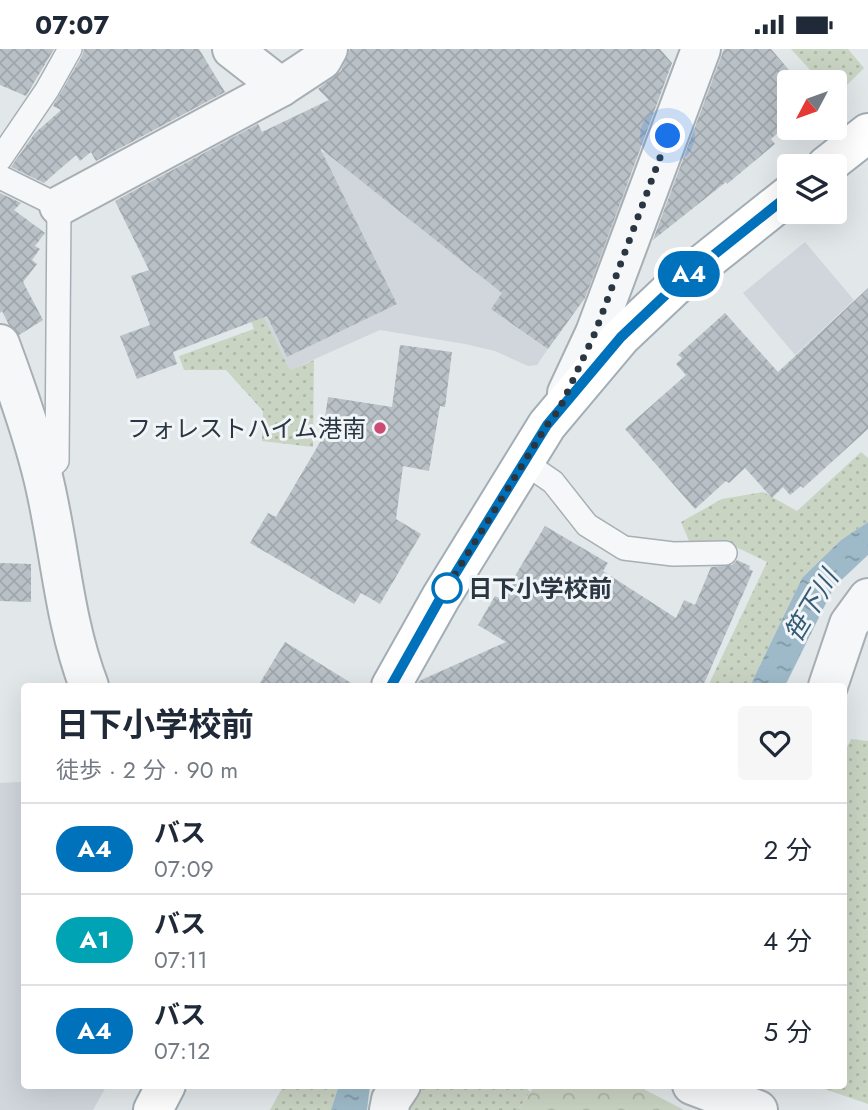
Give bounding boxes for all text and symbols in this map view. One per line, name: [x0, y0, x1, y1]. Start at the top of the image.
text: 07:07: [35, 6, 109, 44]
north arrow: [777, 70, 847, 140]
map controls: [777, 70, 847, 224]
your location: [650, 118, 685, 153]
button: layers: [777, 154, 847, 224]
line badge: A4: [658, 251, 720, 297]
text: A4: [672, 256, 706, 291]
place label: フォレストハイム港南: [127, 411, 366, 446]
marker: フォレストハイム港南: [372, 420, 388, 436]
water label: 笹下川: [775, 560, 849, 649]
place label: 日下小学校前: [468, 571, 612, 606]
marker: 日下小学校前: [432, 573, 462, 603]
text: 日下小学校前: [56, 701, 254, 748]
button: heart: [738, 706, 812, 780]
text: 徒歩 · 2 分 · 90 m: [56, 753, 238, 787]
text: バス: [154, 814, 206, 852]
text: A4: [77, 831, 112, 866]
text: 2 分: [763, 831, 812, 869]
text: 07:09: [154, 852, 214, 886]
text: バス: [154, 905, 206, 943]
text: A1: [80, 922, 109, 957]
text: 4 分: [763, 922, 812, 960]
text: 07:11: [154, 943, 207, 977]
text: バス: [154, 996, 206, 1034]
text: A4: [77, 1013, 112, 1048]
text: 5 分: [764, 1013, 812, 1051]
text: 07:12: [154, 1034, 210, 1068]

